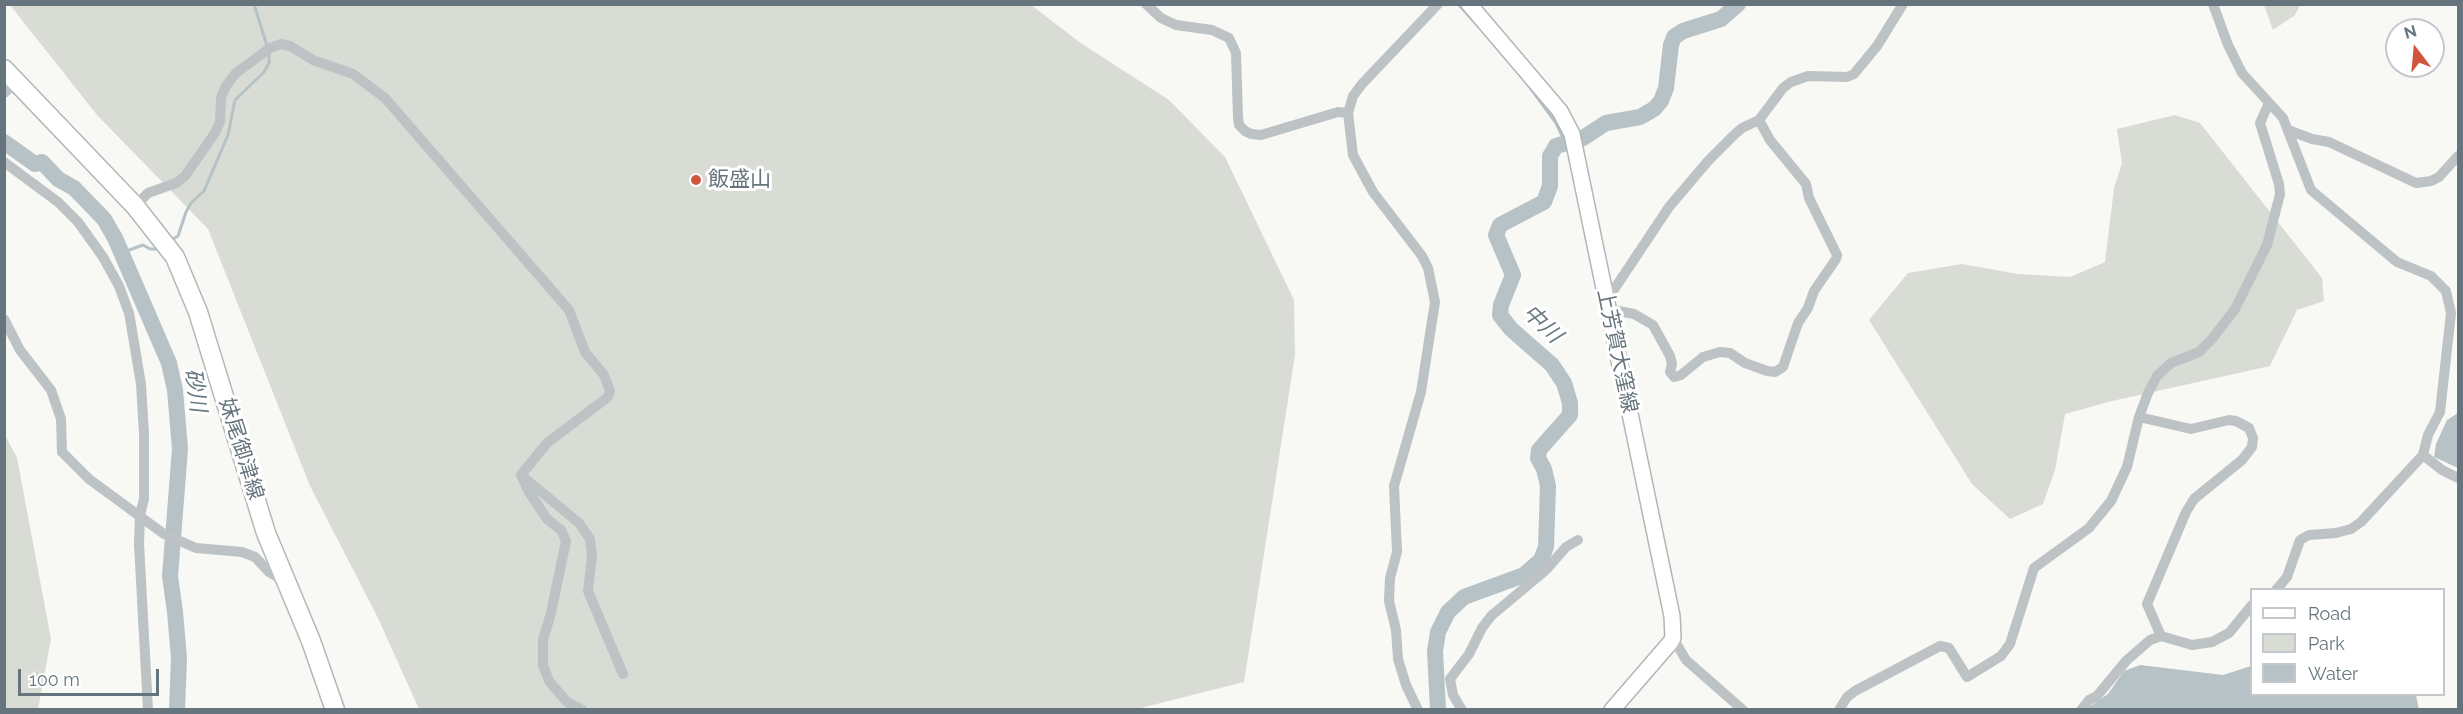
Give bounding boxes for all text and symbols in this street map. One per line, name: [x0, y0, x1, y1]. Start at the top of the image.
north arrow: [2385, 18, 2445, 78]
text: N: [2402, 21, 2419, 43]
place label: 飯盛山: [708, 167, 771, 193]
marker: 飯盛山: [689, 173, 703, 187]
street label: 上芳賀大窪線: [1592, 287, 1642, 415]
water label: 中川: [1517, 299, 1567, 349]
water label: 砂川: [179, 366, 211, 414]
street label: 妹尾御津線: [214, 395, 268, 503]
legend: [2250, 588, 2445, 696]
text: Road: [2308, 603, 2351, 624]
text: Park: [2308, 633, 2345, 654]
scale bar: [21, 657, 162, 695]
text: Water: [2308, 663, 2358, 684]
text: 100 m: [29, 669, 80, 690]

